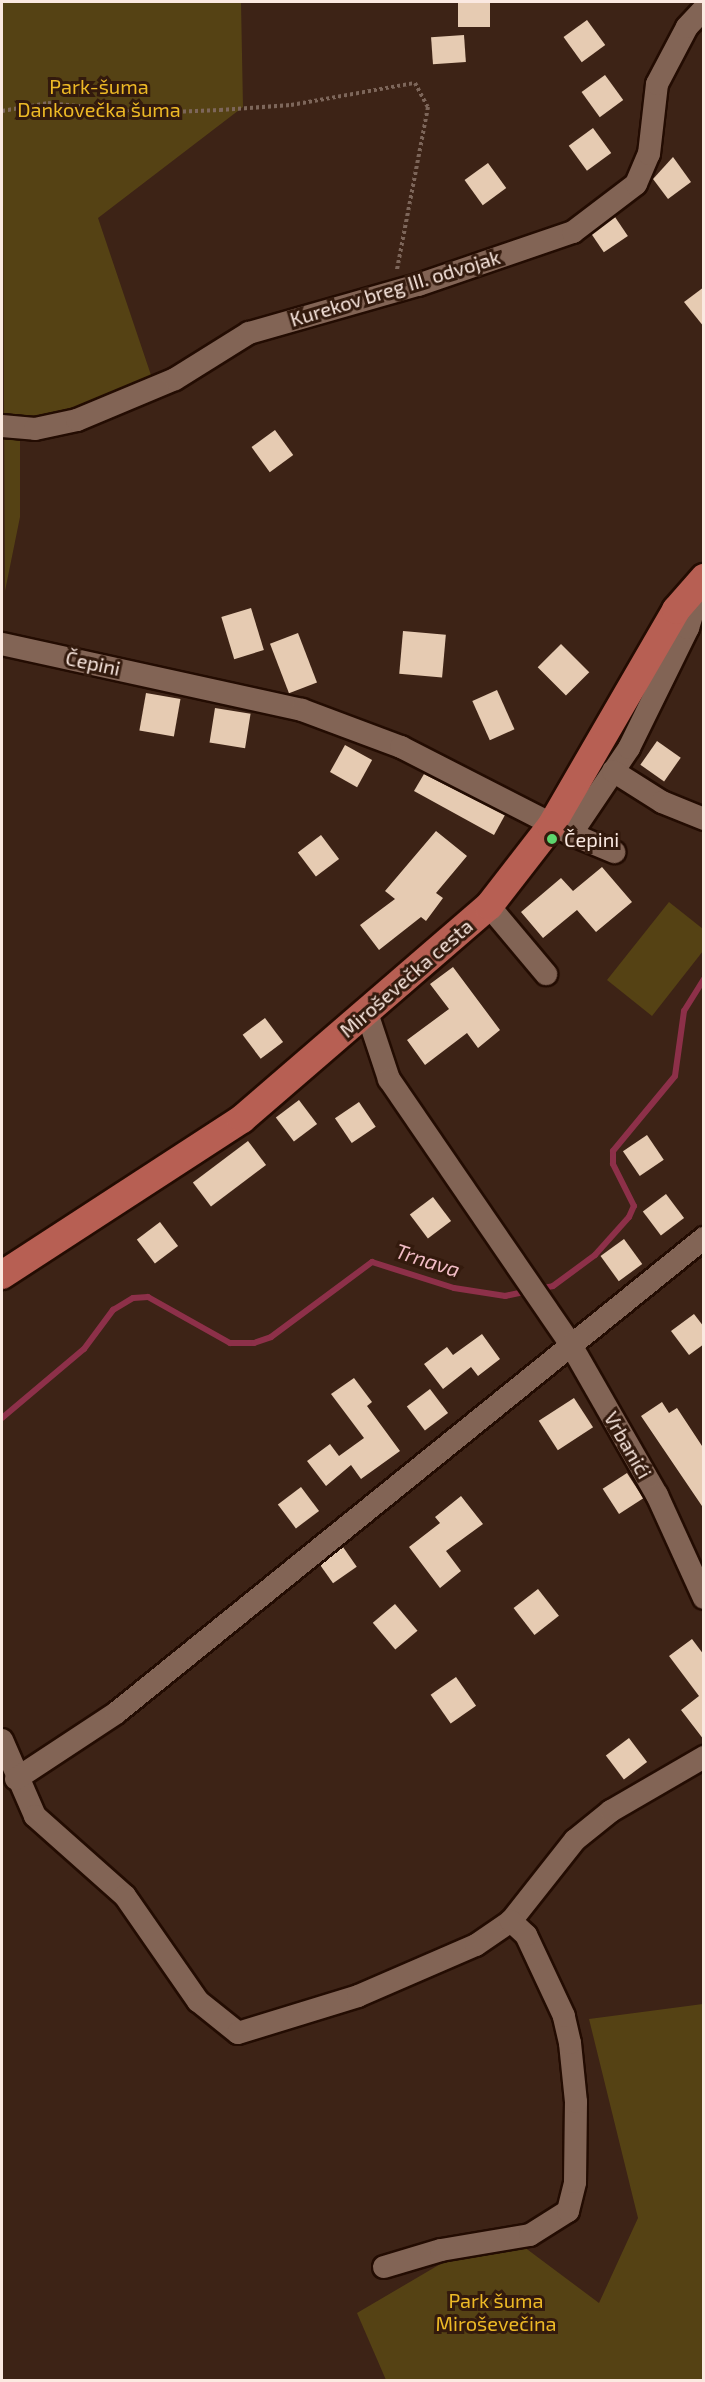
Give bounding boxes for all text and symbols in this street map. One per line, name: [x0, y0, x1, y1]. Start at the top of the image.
park label: Park-šuma Dankovečka šuma: [17, 75, 181, 122]
street label: Kurekov breg III. odvojak: [287, 245, 503, 331]
street label: Čepini: [63, 646, 123, 680]
place label: Čepini: [564, 827, 619, 851]
marker: Čepini: [545, 832, 559, 846]
street label: Miroševečka cesta: [335, 914, 477, 1042]
water label: Trnava: [393, 1238, 463, 1282]
street label: Vrbanići: [599, 1407, 657, 1483]
park label: Park šuma Miroševečina: [435, 2289, 557, 2336]

